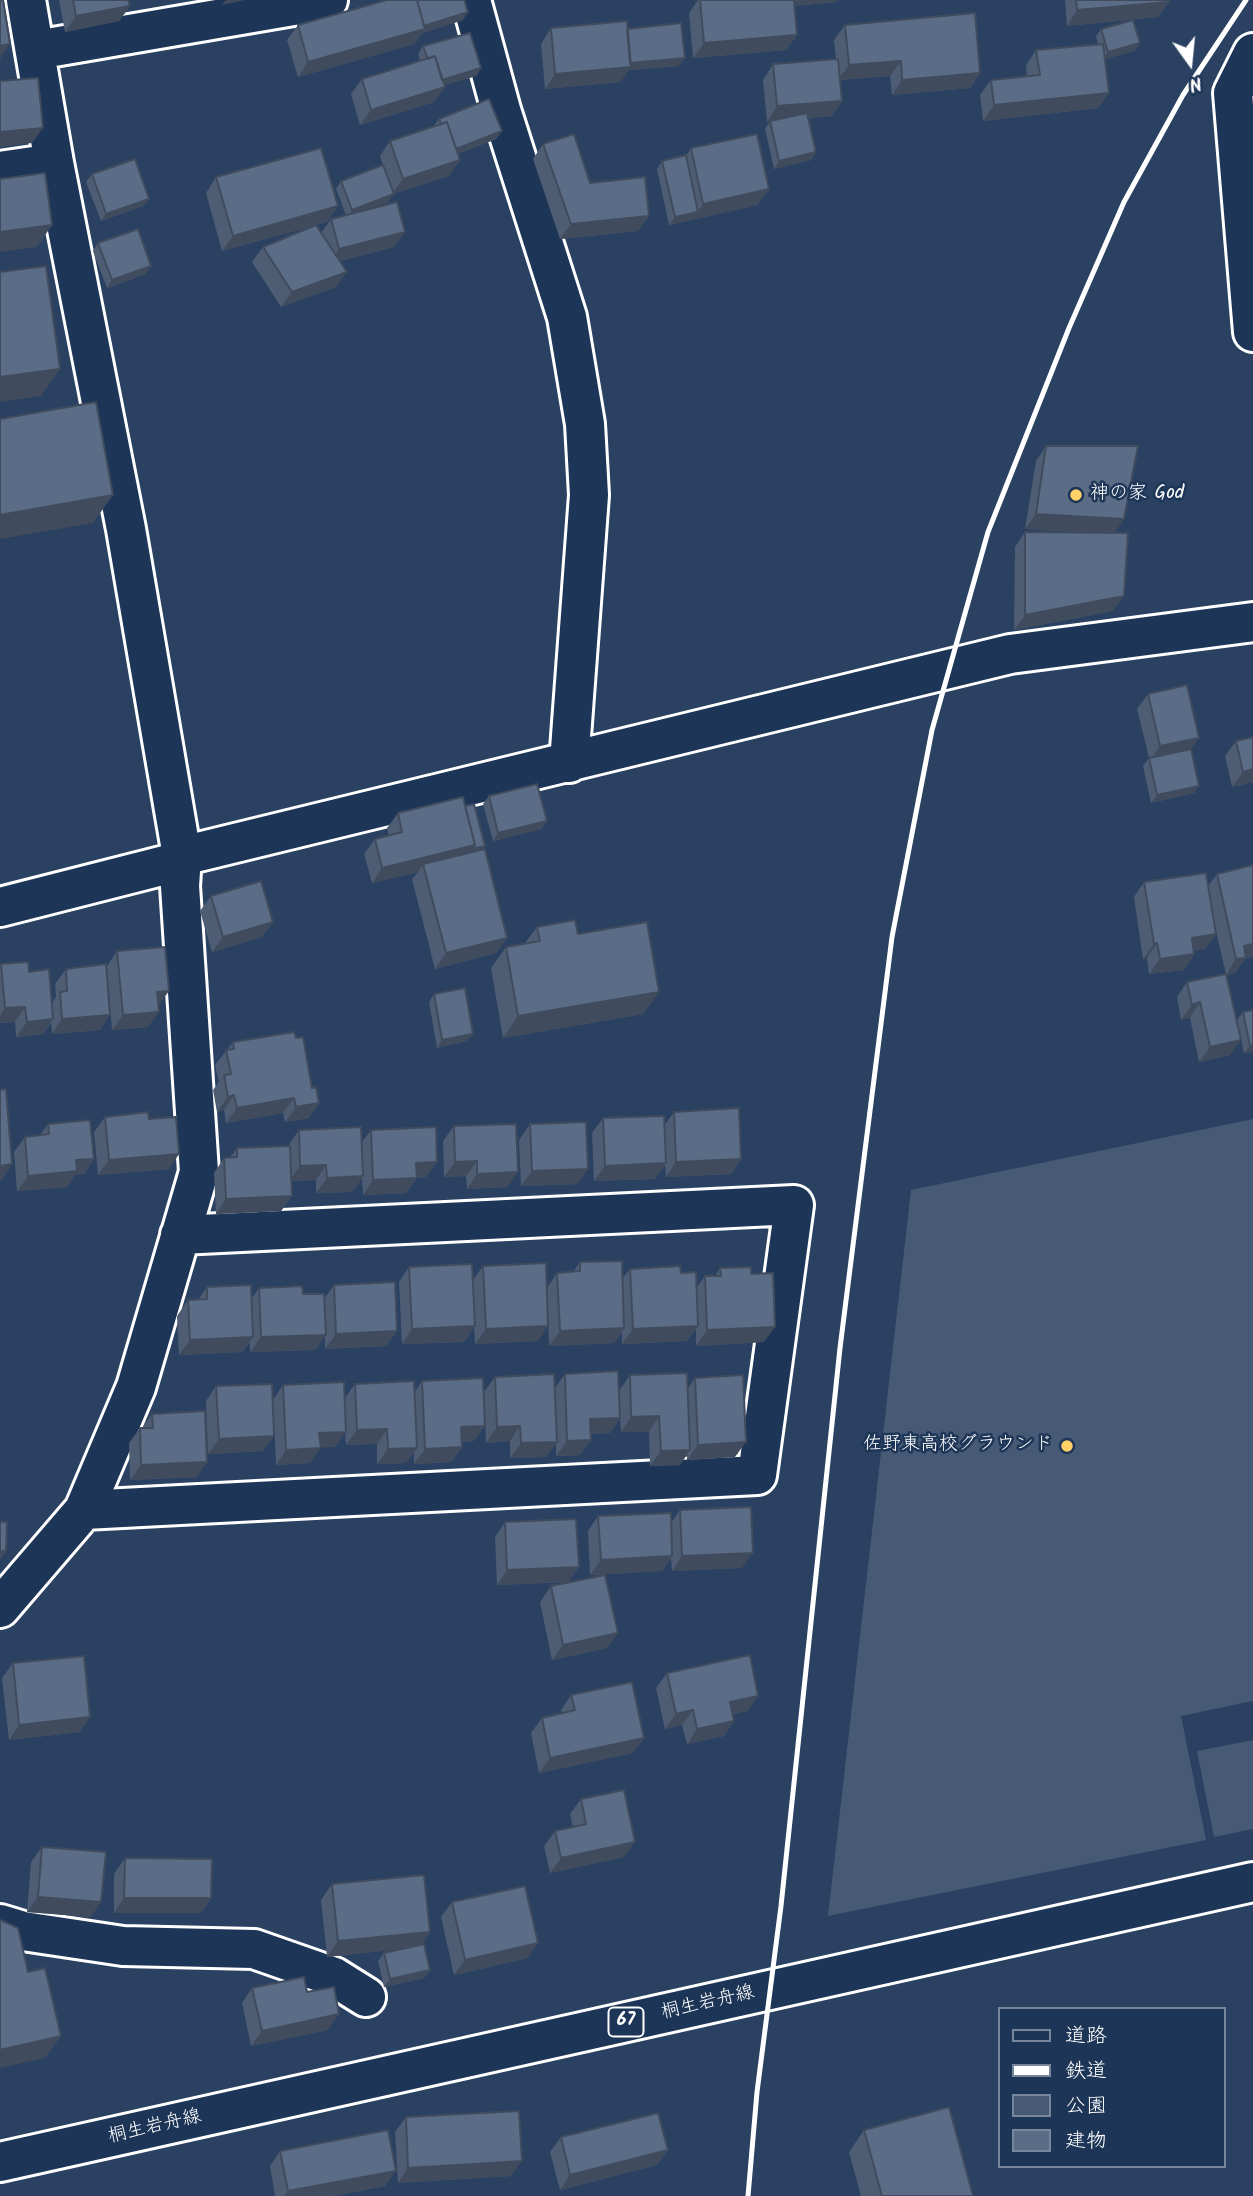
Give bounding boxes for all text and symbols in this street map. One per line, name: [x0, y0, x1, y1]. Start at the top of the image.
north arrow: [1155, 28, 1225, 98]
text: N: [1186, 67, 1205, 99]
place label: 神の家 God: [1090, 484, 1184, 506]
marker: 神の家 God: [1068, 487, 1084, 503]
place label: 佐野東高校グラウンド: [863, 1435, 1053, 1457]
marker: 佐野東高校グラウンド: [1059, 1438, 1075, 1454]
street label: 桐生岩舟線: [659, 1982, 757, 2026]
legend: [998, 2007, 1225, 2168]
road number: 67: [608, 2008, 644, 2036]
text: 道路: [1065, 2020, 1107, 2053]
text: 鉄道: [1065, 2055, 1107, 2088]
text: 公園: [1065, 2090, 1107, 2123]
street label: 桐生岩舟線: [106, 2106, 204, 2150]
text: 建物: [1065, 2125, 1107, 2158]

